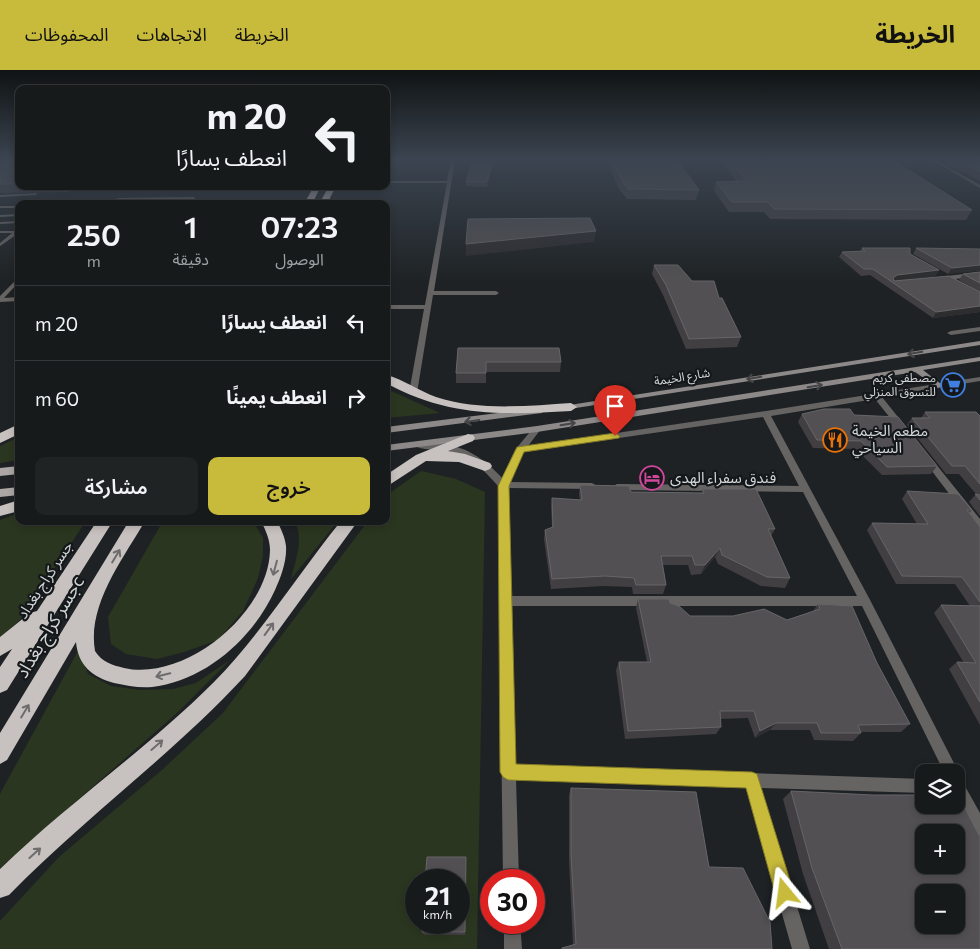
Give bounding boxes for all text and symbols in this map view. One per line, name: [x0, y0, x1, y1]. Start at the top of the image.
text: الخريطة: [875, 19, 955, 48]
text: المحفوظات: [25, 23, 109, 45]
text: الاتجاهات: [137, 23, 207, 45]
text: الخريطة: [235, 23, 289, 45]
text: 20 m: [207, 93, 287, 136]
icon: left: [305, 105, 370, 170]
text: انعطف يسارًا: [176, 144, 287, 171]
text: 1: [184, 207, 197, 244]
text: 07:23: [261, 207, 338, 244]
text: 250: [67, 215, 121, 252]
text: دقيقة: [172, 249, 209, 268]
text: الوصول: [275, 249, 324, 268]
text: m: [87, 251, 101, 270]
icon: left: [342, 309, 370, 337]
text: انعطف يسارًا: [221, 310, 327, 333]
text: 20 m: [35, 312, 78, 335]
one-way arrow: [907, 348, 923, 358]
street label: شارع الخيمة: [653, 365, 711, 390]
place label: مصطفى كريم للتسوق المنزلي: [864, 370, 936, 402]
supermarket icon: مصطفى كريم للتسوق المنزلي: [940, 372, 966, 398]
one-way arrow: [746, 373, 762, 383]
one-way arrow: [807, 380, 823, 390]
icon: right: [342, 384, 370, 412]
text: انعطف يمينًا: [226, 385, 327, 408]
pin: [594, 385, 636, 436]
text: 60 m: [35, 387, 79, 410]
icon: arrive: [601, 392, 629, 420]
one-way arrow: [464, 416, 480, 426]
one-way arrow: [560, 419, 576, 429]
place label: مطعم الخيمة السياحي: [852, 421, 928, 459]
restaurant icon: مطعم الخيمة السياحي: [822, 427, 848, 453]
button: مشاركة: [35, 457, 198, 515]
button: خروج: [208, 457, 370, 515]
hotel icon: فندق سفراء الهدى: [639, 465, 665, 491]
place label: فندق سفراء الهدى: [670, 468, 776, 487]
street label: جسر كراج بغداد: [12, 537, 79, 624]
one-way arrow: [111, 550, 121, 564]
one-way arrow: [269, 559, 279, 575]
street label: جسر كراج بغدادc: [10, 571, 91, 683]
one-way arrow: [264, 622, 275, 636]
one-way arrow: [156, 671, 172, 680]
one-way arrow: [20, 705, 30, 719]
one-way arrow: [150, 739, 163, 750]
map controls: [915, 764, 965, 934]
button: layers: [915, 764, 965, 814]
button: +: [915, 824, 965, 874]
one-way arrow: [29, 847, 42, 859]
position arrow: [758, 866, 810, 918]
speed limit sign: 30: [480, 869, 545, 934]
text: 21: [425, 880, 450, 910]
button: −: [915, 884, 965, 934]
text: km/h: [423, 907, 452, 921]

